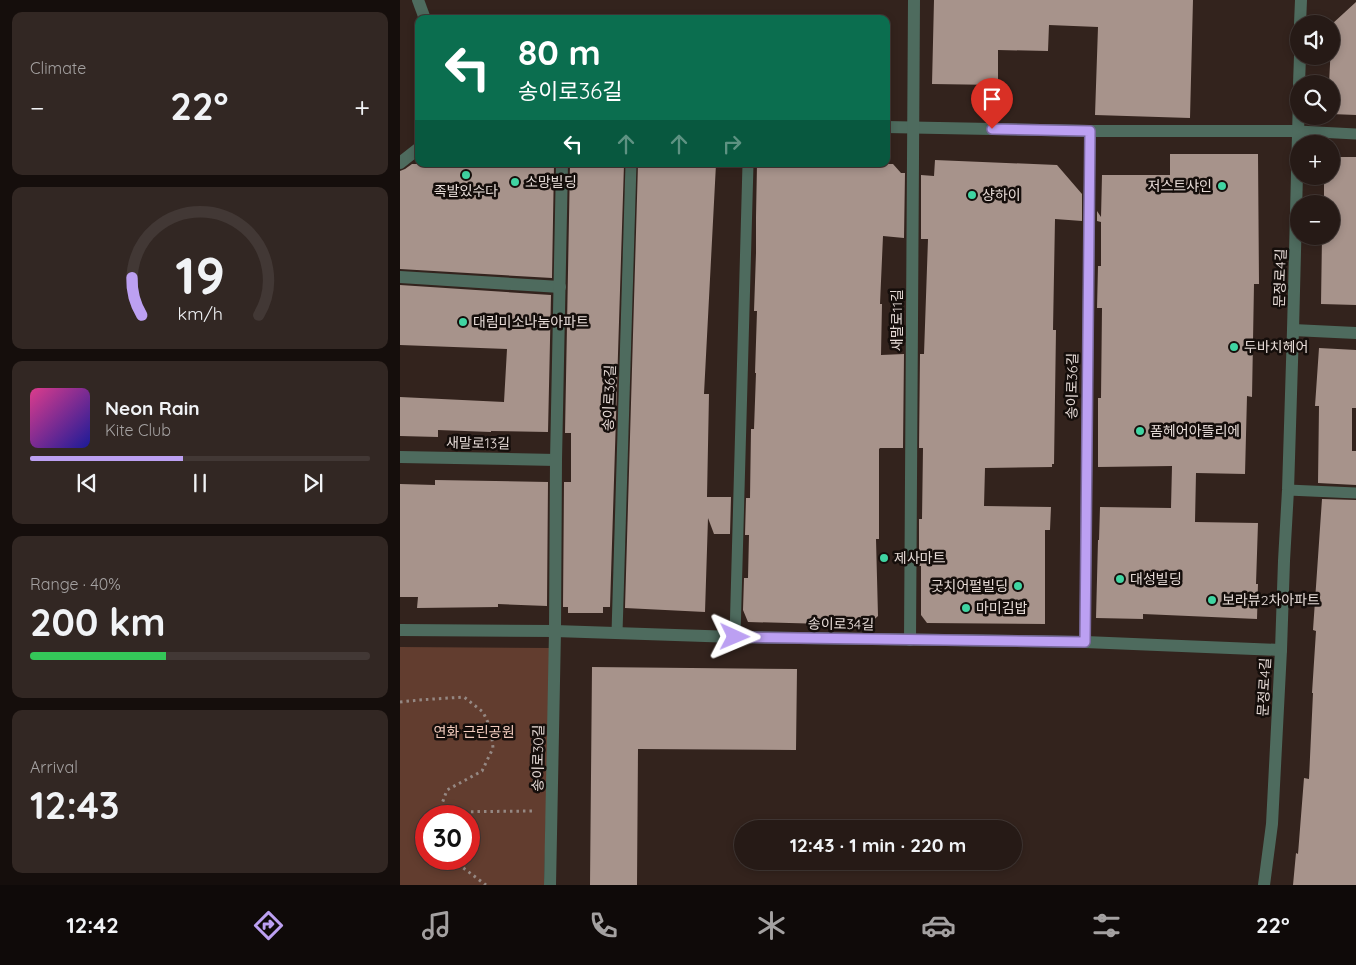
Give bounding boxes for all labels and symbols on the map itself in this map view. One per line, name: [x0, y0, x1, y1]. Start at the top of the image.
pin: [971, 78, 1013, 129]
marker: 족발있수다: [460, 169, 472, 181]
place label: 소망빌딩: [525, 173, 577, 191]
marker: 소망빌딩: [509, 176, 521, 188]
place label: 저스트샤인: [1148, 177, 1212, 195]
marker: 저스트샤인: [1216, 180, 1228, 192]
place label: 족발있수다: [434, 182, 498, 200]
place label: 샹하이: [982, 186, 1021, 204]
marker: 샹하이: [966, 189, 978, 201]
street label: 문정로4길: [1270, 248, 1290, 308]
street label: 새말로11길: [888, 289, 906, 351]
place label: 대림미소나눔아파트: [473, 313, 589, 331]
marker: 대림미소나눔아파트: [457, 316, 469, 328]
place label: 두바치헤어: [1244, 338, 1308, 356]
marker: 두바치헤어: [1228, 341, 1240, 353]
street label: 송이로36길: [1062, 353, 1082, 419]
street label: 송이로36길: [599, 365, 619, 431]
place label: 폼헤어아뜰리에: [1150, 422, 1240, 440]
marker: 폼헤어아뜰리에: [1134, 425, 1146, 437]
street label: 새말로13길: [446, 433, 510, 453]
place label: 제사마트: [894, 549, 946, 567]
marker: 제사마트: [878, 552, 890, 564]
place label: 대성빌딩: [1130, 570, 1182, 588]
marker: 대성빌딩: [1114, 573, 1126, 585]
place label: 굿치어펄빌딩: [931, 577, 1008, 595]
marker: 굿치어펄빌딩: [1012, 580, 1024, 592]
place label: 보라뷰2차아파트: [1222, 591, 1320, 609]
marker: 보라뷰2차아파트: [1206, 594, 1218, 606]
place label: 마미김밥: [976, 599, 1028, 617]
marker: 마미김밥: [960, 602, 972, 614]
position arrow: [708, 610, 760, 662]
street label: 송이로34길: [808, 614, 874, 634]
street label: 문정로4길: [1253, 657, 1275, 717]
park label: 연화 근린공원: [433, 723, 515, 741]
street label: 송이로30길: [528, 724, 548, 792]
speed limit sign: 30: [415, 805, 480, 870]

